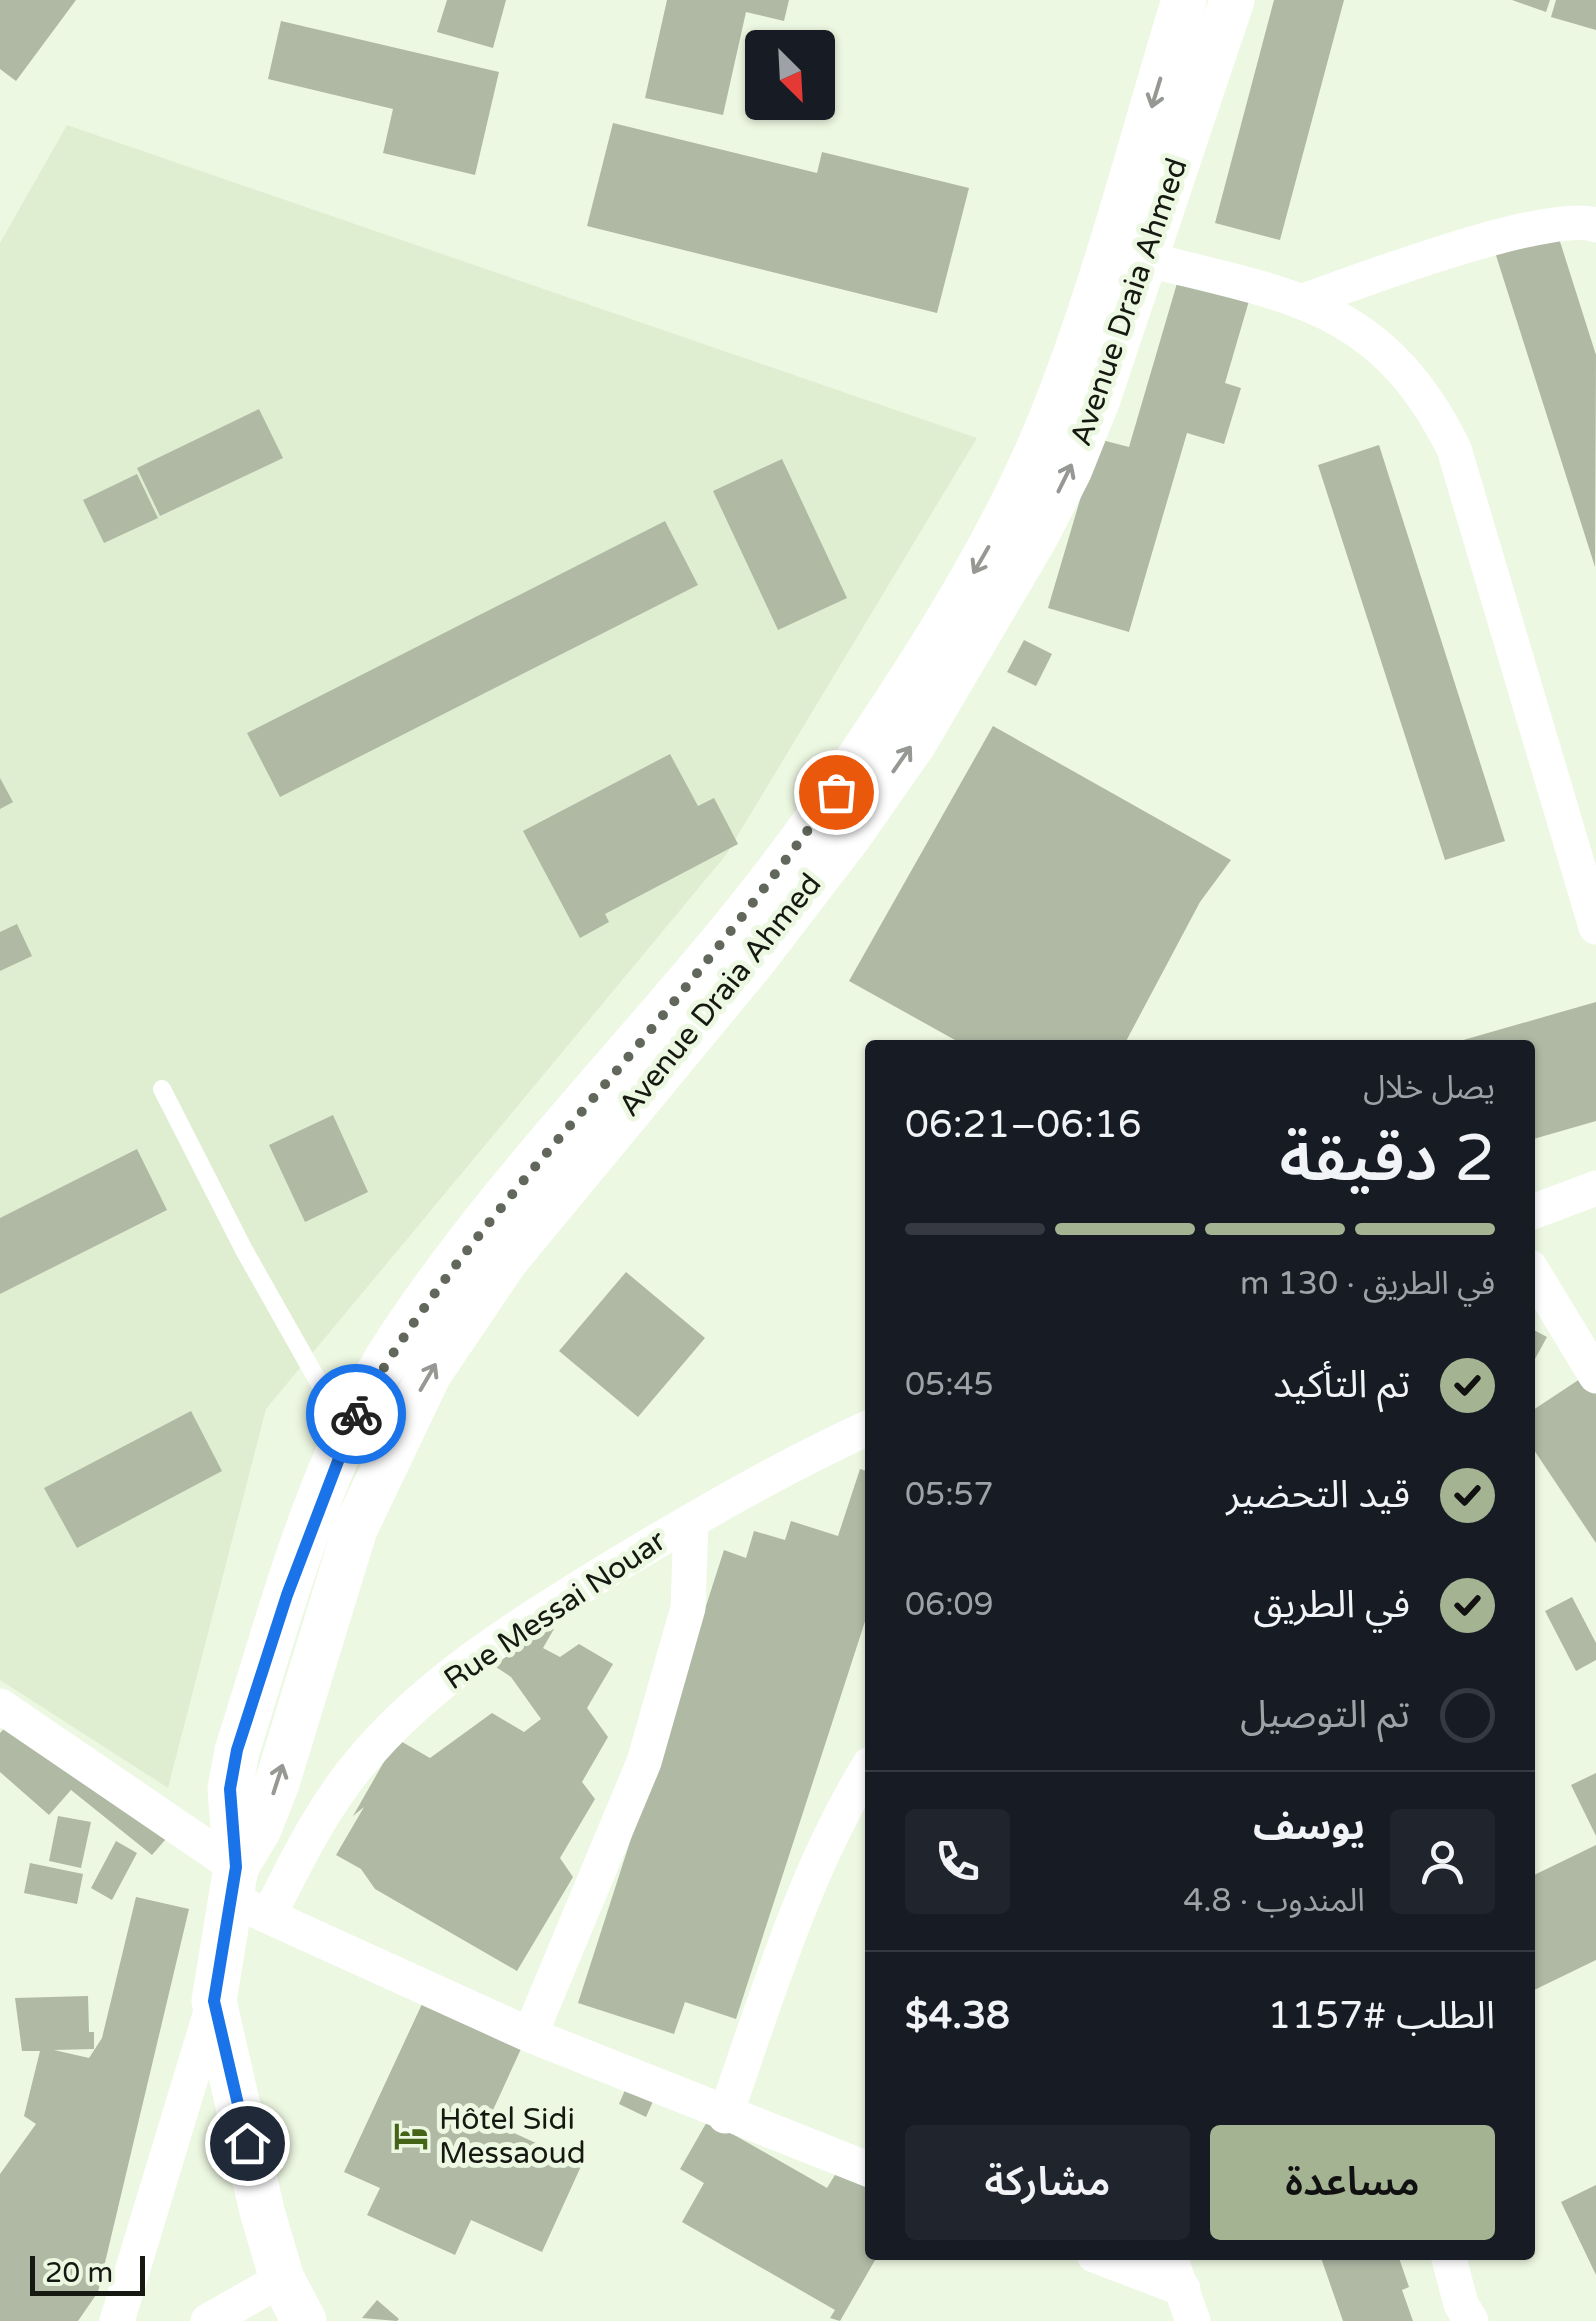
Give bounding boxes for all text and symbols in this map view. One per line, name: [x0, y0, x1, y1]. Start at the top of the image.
north arrow: [745, 30, 835, 120]
map controls: [745, 30, 835, 120]
one-way arrow: [1145, 77, 1163, 108]
street label: Avenue Draia Ahmed: [1062, 153, 1196, 451]
one-way arrow: [1056, 464, 1075, 494]
one-way arrow: [971, 545, 991, 574]
one-way arrow: [891, 746, 912, 774]
pin: [794, 750, 879, 835]
icon: bag: [809, 765, 864, 820]
street label: Avenue Draia Ahmed: [611, 866, 829, 1124]
text: يصل خلال: [1363, 1069, 1495, 1107]
text: 06:16–06:21: [905, 1102, 1142, 1148]
text: 2 دقيقة: [1280, 1120, 1495, 1199]
text: في الطريق · 130 m: [1240, 1265, 1495, 1303]
icon: check: [1440, 1358, 1495, 1413]
text: تم التأكيد: [1273, 1362, 1410, 1408]
courier: [306, 1364, 406, 1464]
one-way arrow: [418, 1364, 438, 1392]
text: 05:45: [905, 1366, 994, 1404]
icon: bike: [329, 1387, 384, 1442]
icon: check: [1440, 1468, 1495, 1523]
text: قيد التحضير: [1226, 1472, 1410, 1518]
text: 05:57: [905, 1476, 994, 1514]
street label: Rue Messai Nouar: [437, 1522, 673, 1698]
icon: check: [1440, 1578, 1495, 1633]
text: في الطريق: [1253, 1582, 1410, 1628]
text: 06:09: [905, 1586, 994, 1624]
text: تم التوصيل: [1240, 1692, 1410, 1738]
one-way arrow: [270, 1764, 288, 1795]
text: يوسف: [1253, 1804, 1365, 1850]
button: phone: [905, 1809, 1010, 1914]
button: person: [1390, 1809, 1495, 1914]
text: المندوب · 4.8: [1183, 1882, 1365, 1920]
text: $4.38: [905, 1993, 1010, 2039]
text: الطلب #1157: [1268, 1993, 1495, 2039]
pin: [205, 2101, 290, 2186]
place label: Hôtel Sidi Messaoud: [439, 2101, 586, 2172]
icon: home: [220, 2116, 275, 2171]
hotel icon: Hôtel Sidi Messaoud: [392, 2117, 430, 2155]
button: مشاركة: [905, 2125, 1190, 2240]
button: مساعدة: [1210, 2125, 1495, 2240]
scale bar: [30, 2251, 145, 2296]
text: 20 m: [45, 2256, 113, 2290]

